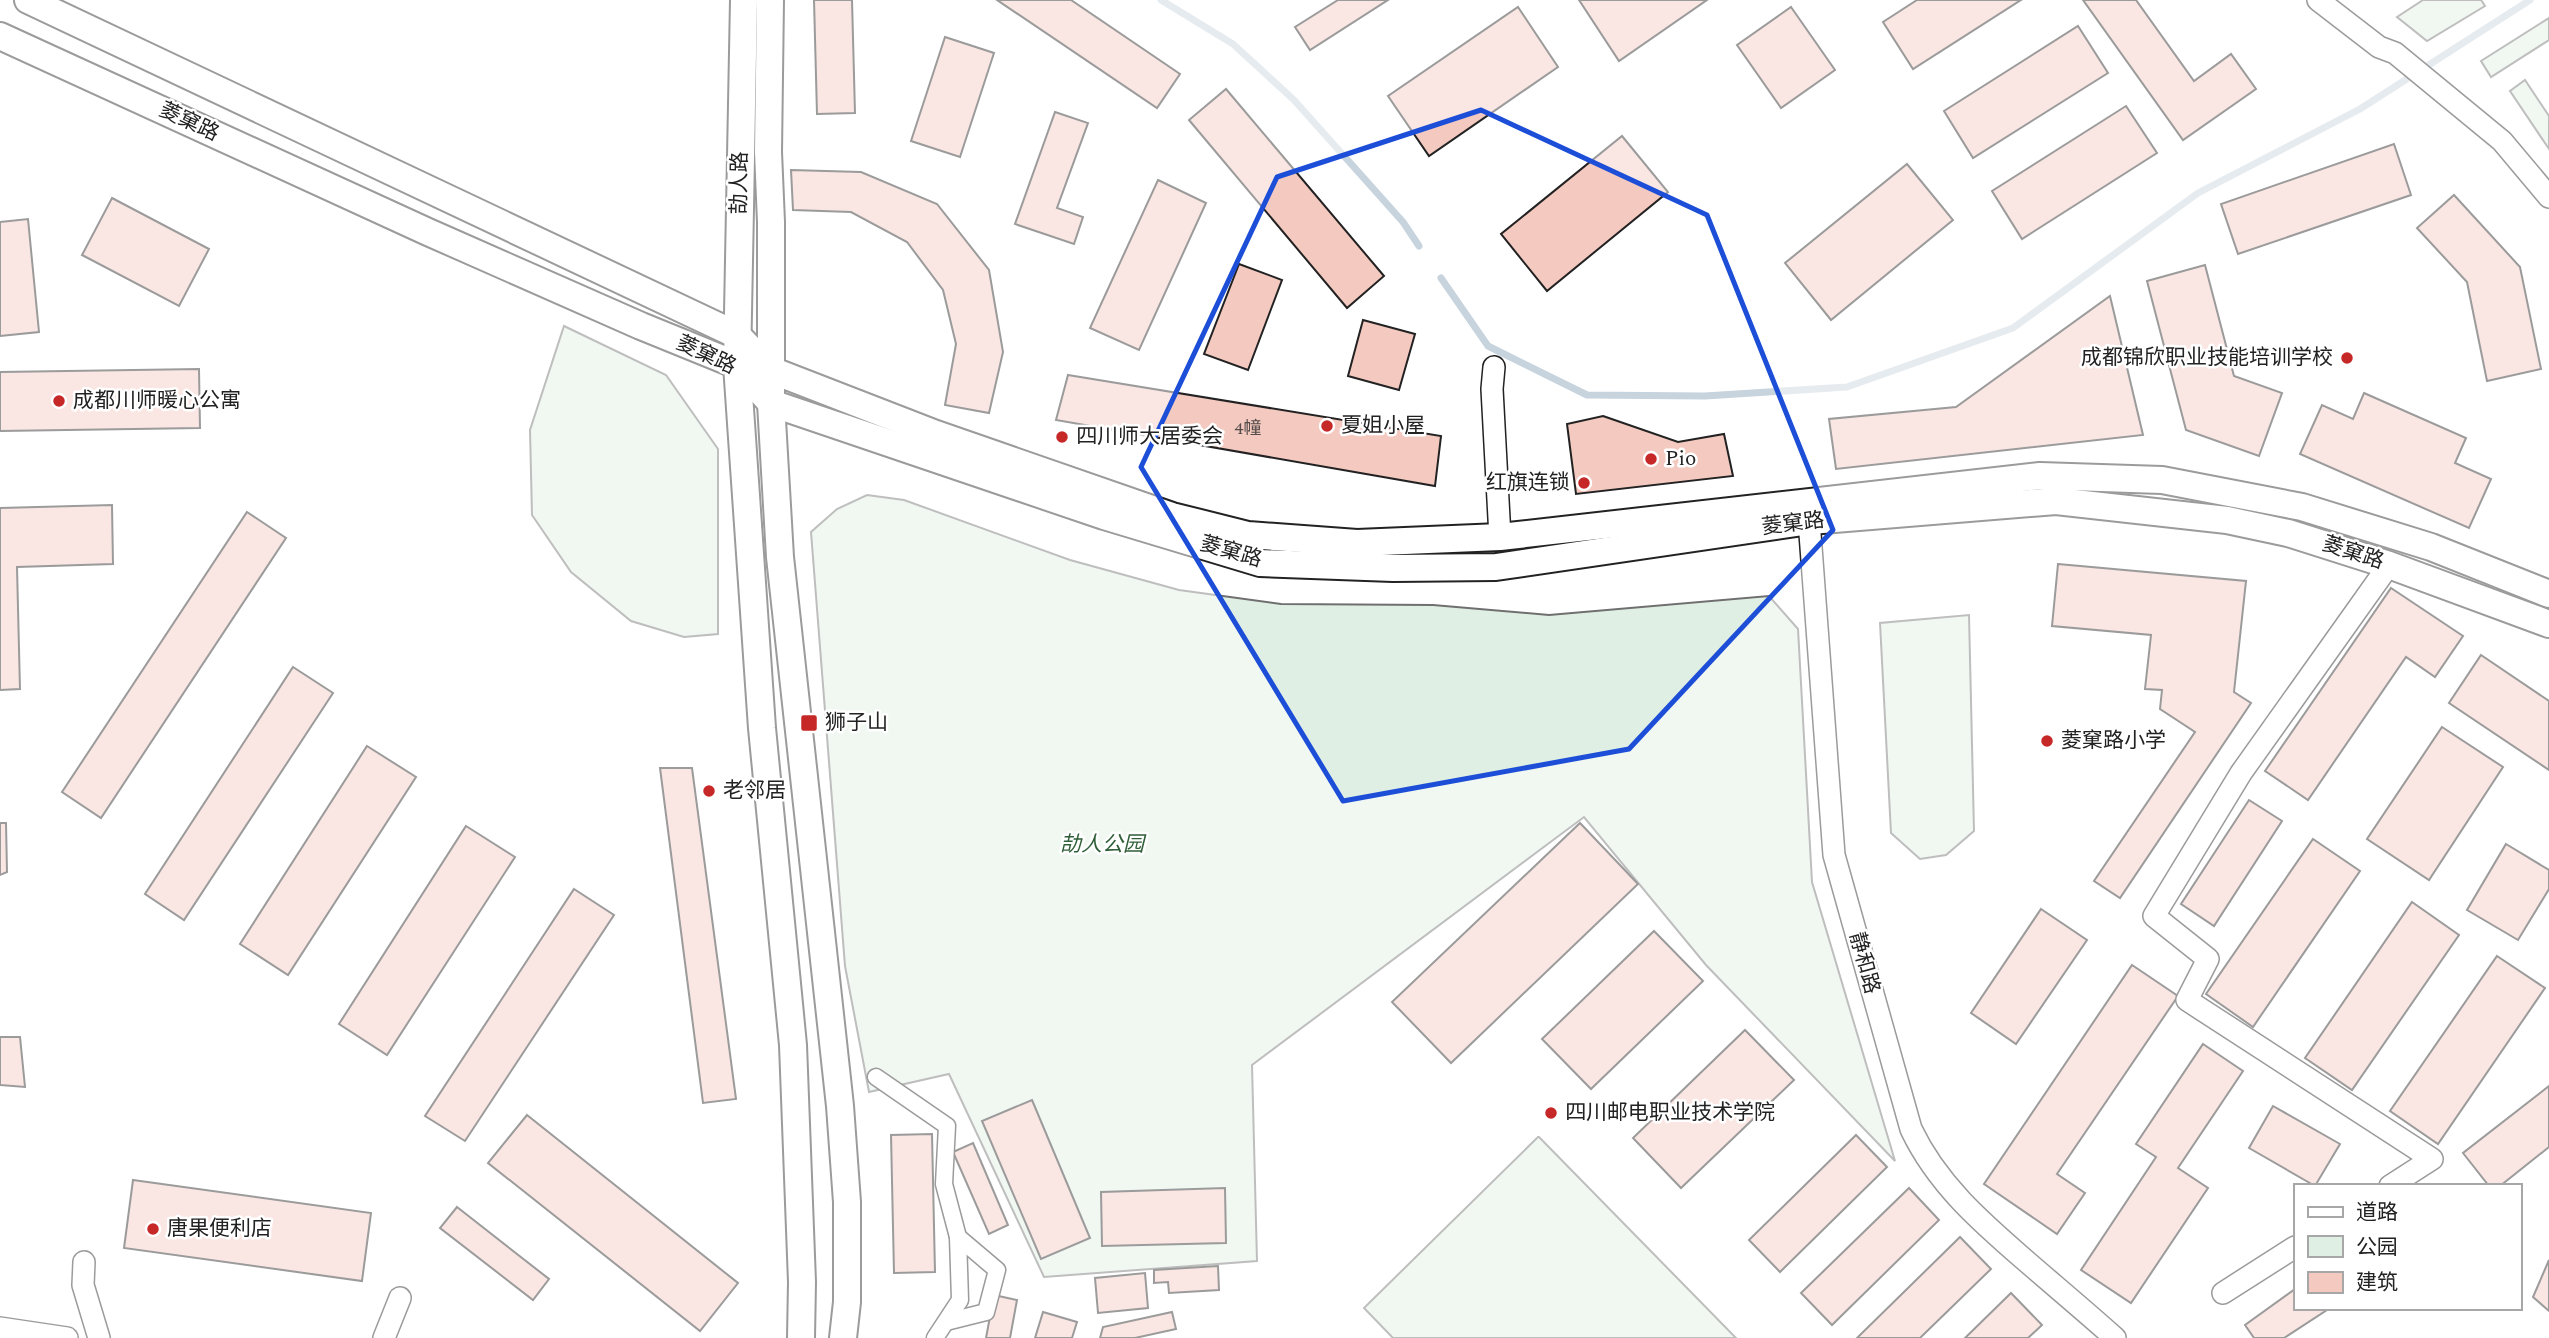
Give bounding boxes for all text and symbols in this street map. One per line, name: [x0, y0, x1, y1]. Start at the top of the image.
street label: 菱窠路: [154, 94, 224, 150]
street label: 劼人路: [723, 151, 757, 215]
street label: 菱窠路: [671, 327, 741, 383]
place label: 成都锦欣职业技能培训学校: [2081, 342, 2333, 374]
marker: 成都锦欣职业技能培训学校: [2339, 350, 2355, 366]
place label: 成都川师暖心公寓: [73, 385, 241, 417]
marker: 成都川师暖心公寓: [51, 393, 67, 409]
place label: 夏姐小屋: [1341, 410, 1425, 442]
house number: 4幢: [1235, 415, 1262, 442]
marker: 夏姐小屋: [1319, 418, 1335, 434]
place label: 四川师大居委会: [1076, 421, 1223, 453]
marker: 四川师大居委会: [1054, 429, 1070, 445]
place label: Pio: [1665, 443, 1696, 475]
marker: Pio: [1643, 451, 1659, 467]
place label: 红旗连锁: [1486, 467, 1570, 499]
marker: 红旗连锁: [1576, 475, 1592, 491]
street label: 菱窠路: [1760, 504, 1826, 544]
street label: 菱窠路: [1196, 528, 1266, 576]
street label: 菱窠路: [2318, 528, 2388, 578]
place label: 狮子山: [825, 707, 888, 739]
marker: 狮子山: [799, 713, 819, 733]
place label: 菱窠路小学: [2061, 725, 2166, 757]
marker: 菱窠路小学: [2039, 733, 2055, 749]
place label: 老邻居: [723, 775, 786, 807]
marker: 老邻居: [701, 783, 717, 799]
park label: 劼人公园: [1060, 829, 1147, 861]
street label: 静和路: [1840, 928, 1888, 998]
place label: 四川邮电职业技术学院: [1565, 1097, 1775, 1129]
marker: 四川邮电职业技术学院: [1543, 1105, 1559, 1121]
legend: [2294, 1184, 2521, 1310]
text: 道路: [2356, 1197, 2398, 1229]
place label: 唐果便利店: [167, 1213, 272, 1245]
marker: 唐果便利店: [145, 1221, 161, 1237]
text: 公园: [2356, 1232, 2398, 1264]
text: 建筑: [2356, 1267, 2398, 1299]

